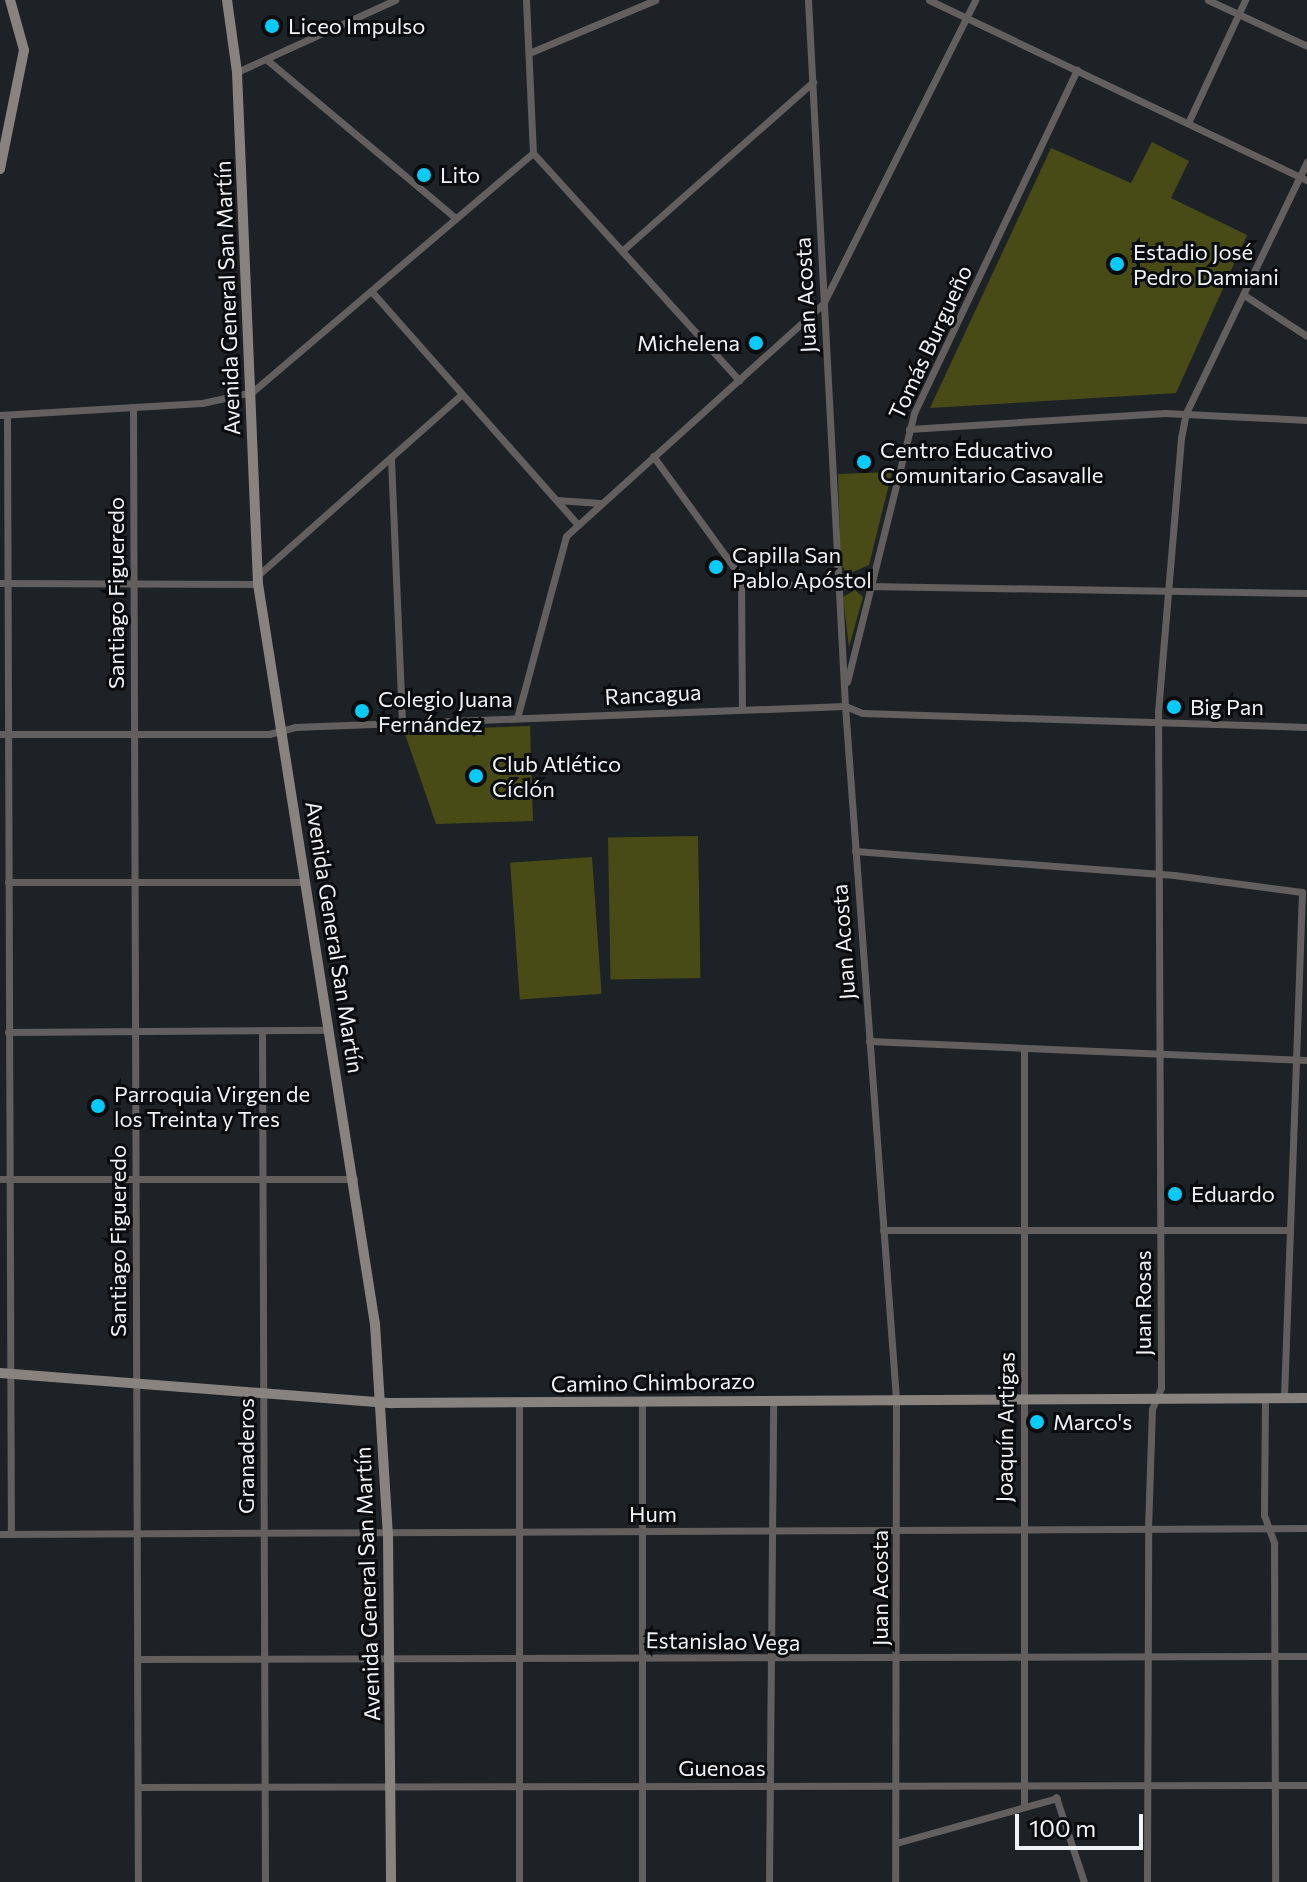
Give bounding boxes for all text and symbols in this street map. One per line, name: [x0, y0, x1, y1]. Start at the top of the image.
place label: Liceo Impulso: [288, 13, 425, 39]
marker: Liceo Impulso: [263, 17, 281, 35]
street label: Avenida General San Martín: [209, 160, 245, 436]
place label: Lito: [440, 162, 480, 188]
marker: Lito: [415, 166, 433, 184]
street label: Juan Acosta: [789, 236, 821, 354]
place label: Estadio José Pedro Damiani: [1133, 238, 1279, 290]
marker: Estadio José Pedro Damiani: [1108, 255, 1126, 273]
street label: Tomás Burgueño: [883, 261, 977, 423]
place label: Michelena: [637, 330, 740, 356]
marker: Michelena: [747, 334, 765, 352]
place label: Centro Educativo Comunitario Casavalle: [880, 436, 1103, 488]
marker: Centro Educativo Comunitario Casavalle: [855, 453, 873, 471]
street label: Santiago Figueredo: [103, 497, 129, 689]
place label: Capilla San Pablo Apóstol: [732, 541, 872, 592]
marker: Capilla San Pablo Apóstol: [707, 558, 725, 576]
street label: Rancagua: [604, 678, 702, 710]
place label: Colegio Juana Fernández: [378, 685, 513, 736]
place label: Big Pan: [1190, 694, 1264, 720]
marker: Big Pan: [1165, 698, 1183, 716]
marker: Colegio Juana Fernández: [353, 702, 371, 720]
place label: Club Atlético Cíclón: [492, 750, 621, 802]
marker: Club Atlético Cíclón: [467, 767, 485, 785]
street label: Avenida General San Martín: [300, 799, 370, 1075]
street label: Juan Acosta: [826, 883, 860, 1001]
place label: Parroquia Virgen de los Treinta y Tres: [114, 1080, 310, 1132]
marker: Parroquia Virgen de los Treinta y Tres: [89, 1097, 107, 1115]
street label: Santiago Figueredo: [105, 1145, 131, 1337]
place label: Eduardo: [1191, 1181, 1275, 1207]
marker: Eduardo: [1166, 1185, 1184, 1203]
street label: Juan Rosas: [1130, 1250, 1156, 1356]
street label: Joaquín Artigas: [990, 1351, 1020, 1503]
street label: Camino Chimborazo: [551, 1367, 755, 1397]
street label: Granaderos: [233, 1398, 259, 1514]
place label: Marco's: [1053, 1409, 1132, 1435]
marker: Marco's: [1028, 1413, 1046, 1431]
street label: Avenida General San Martín: [349, 1446, 385, 1722]
street label: Hum: [629, 1501, 677, 1527]
street label: Juan Acosta: [867, 1530, 893, 1646]
street label: Estanislao Vega: [645, 1626, 801, 1656]
street label: Guenoas: [678, 1755, 766, 1781]
scale bar: [1019, 1798, 1147, 1848]
text: 100 m: [1029, 1813, 1096, 1842]

